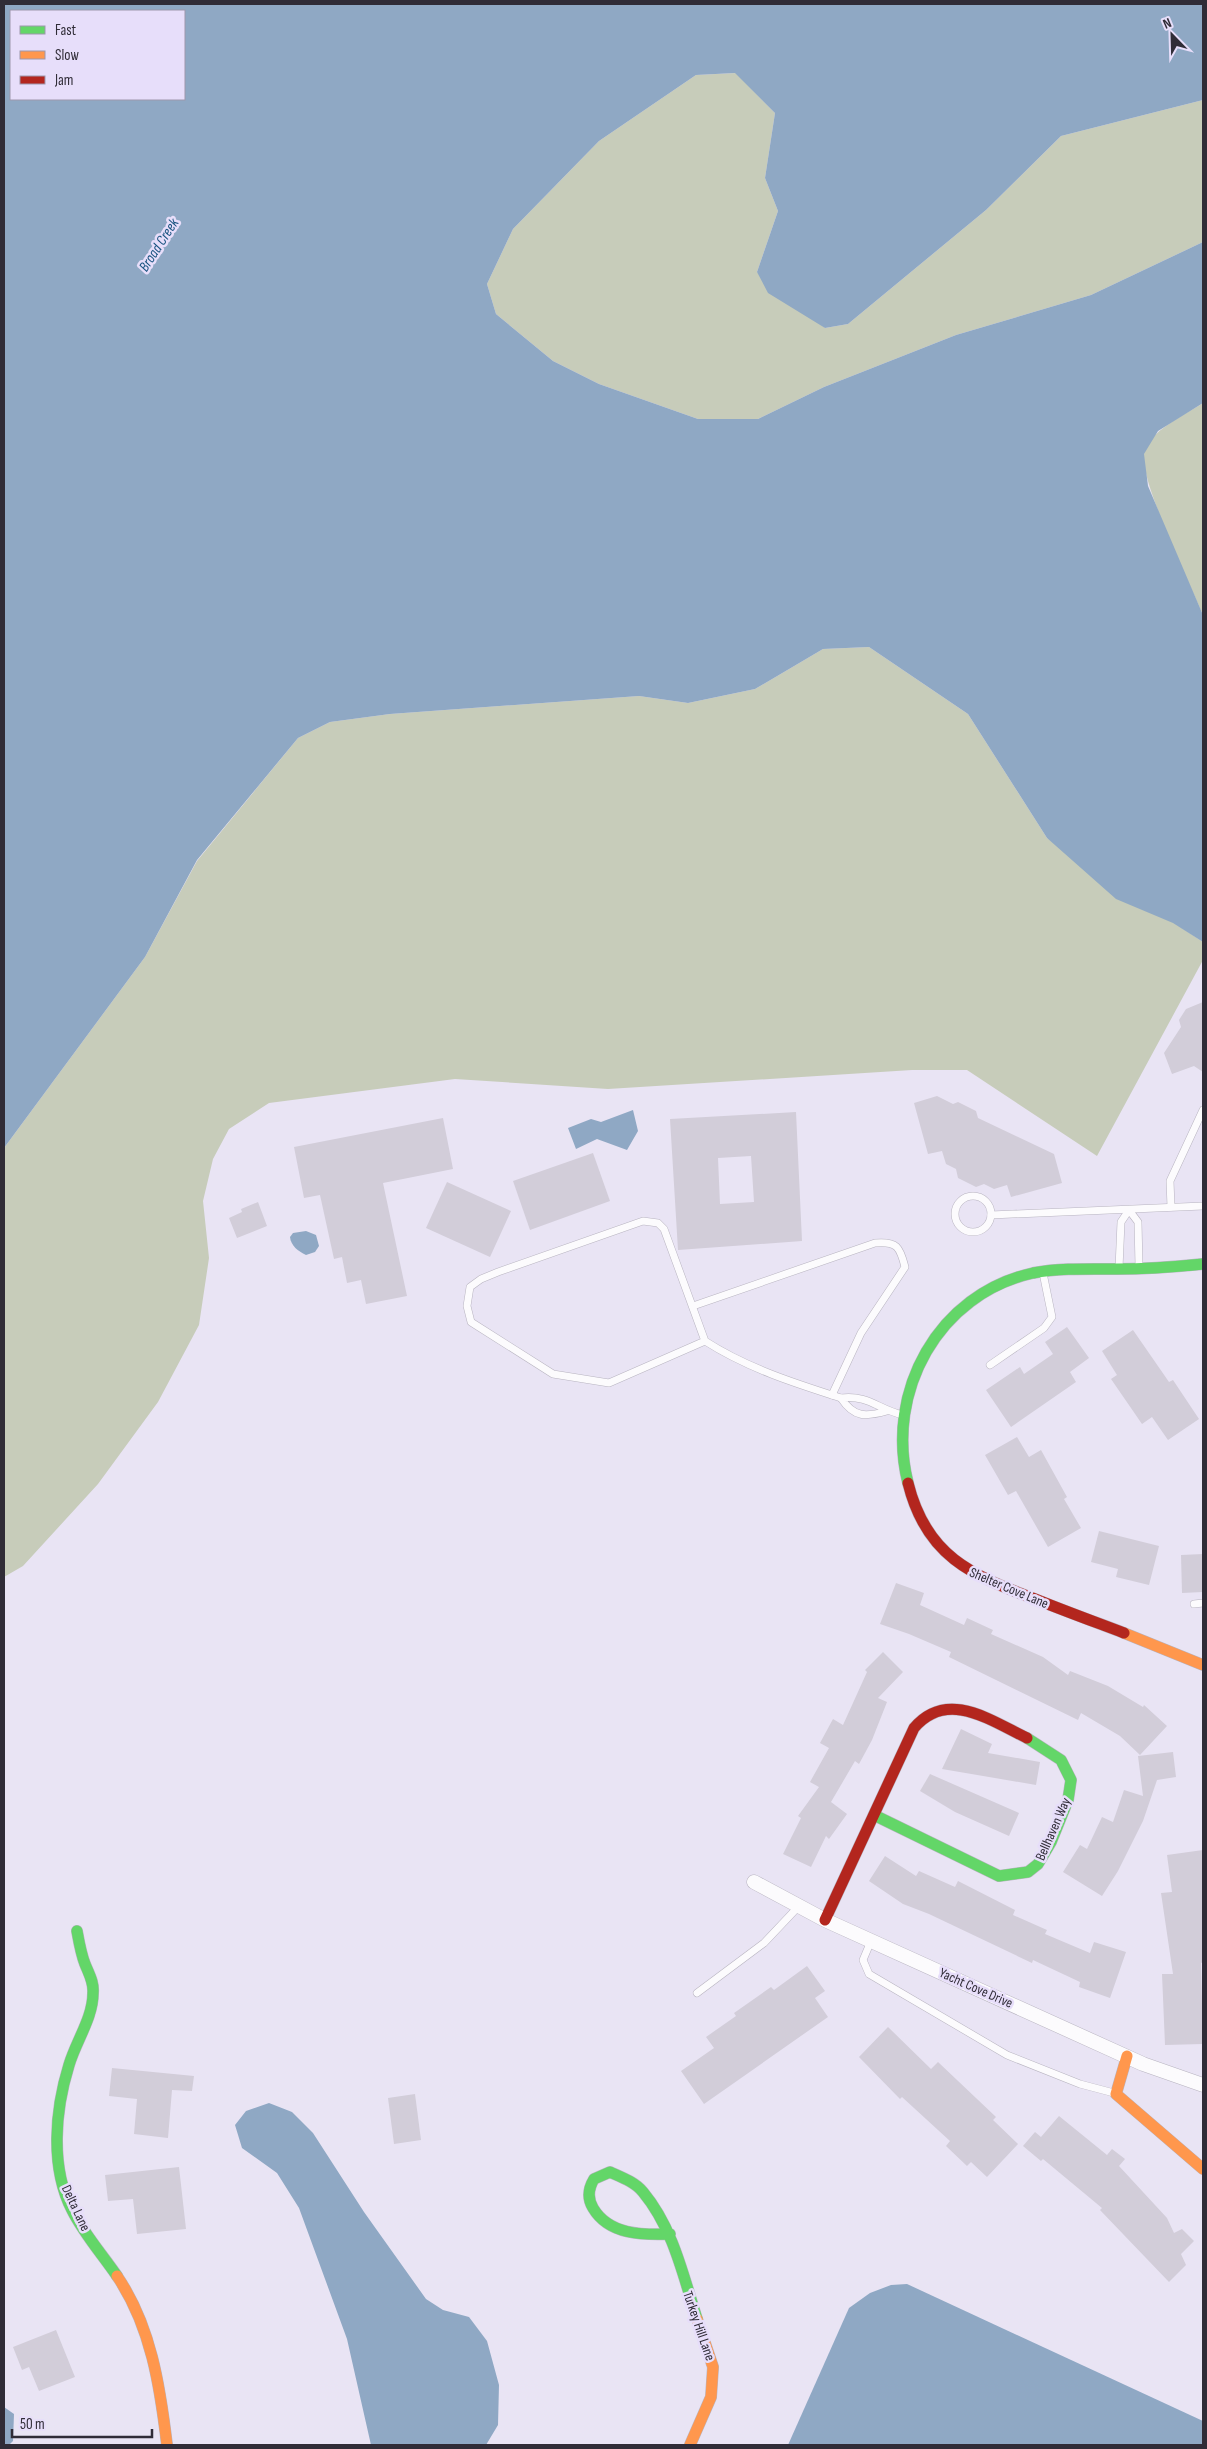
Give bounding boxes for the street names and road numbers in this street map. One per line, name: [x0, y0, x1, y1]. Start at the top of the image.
street label: Shelter Cove Lane: [967, 1564, 1051, 1612]
street label: Bellhaven Way: [1032, 1794, 1075, 1863]
street label: Yacht Cove Drive: [937, 1964, 1015, 2012]
street label: Delta Lane: [58, 2182, 94, 2234]
street label: Turkey Hill Lane: [679, 2289, 719, 2363]

